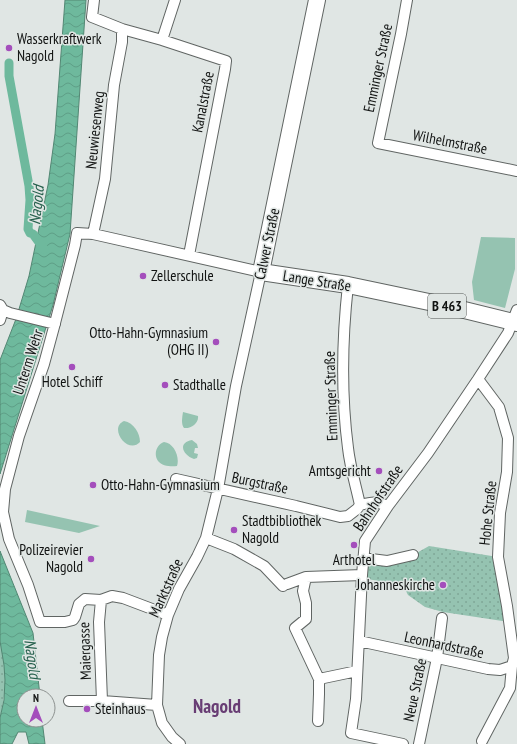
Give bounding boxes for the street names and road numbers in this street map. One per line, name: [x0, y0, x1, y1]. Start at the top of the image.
street label: Emminger Straße: [359, 22, 396, 114]
street label: Kanalstraße: [187, 70, 218, 134]
street label: Neuwiesenweg: [81, 90, 108, 170]
street label: Wilhelmstraße: [411, 125, 489, 158]
street label: Calwer Straße: [250, 206, 283, 281]
street label: Lange Straße: [282, 266, 352, 295]
road number: B 463: [428, 294, 466, 318]
street label: Unterm Wehr: [8, 326, 47, 397]
street label: Emminger Straße: [319, 351, 342, 441]
street label: Bahnhofstraße: [348, 461, 407, 534]
street label: Burgstraße: [230, 467, 290, 498]
street label: Hohe Straße: [475, 480, 500, 546]
street label: Marktstraße: [144, 555, 187, 620]
street label: Maiergasse: [74, 622, 95, 680]
street label: Leonhardstraße: [403, 627, 486, 662]
street label: Neue Straße: [399, 656, 430, 723]

